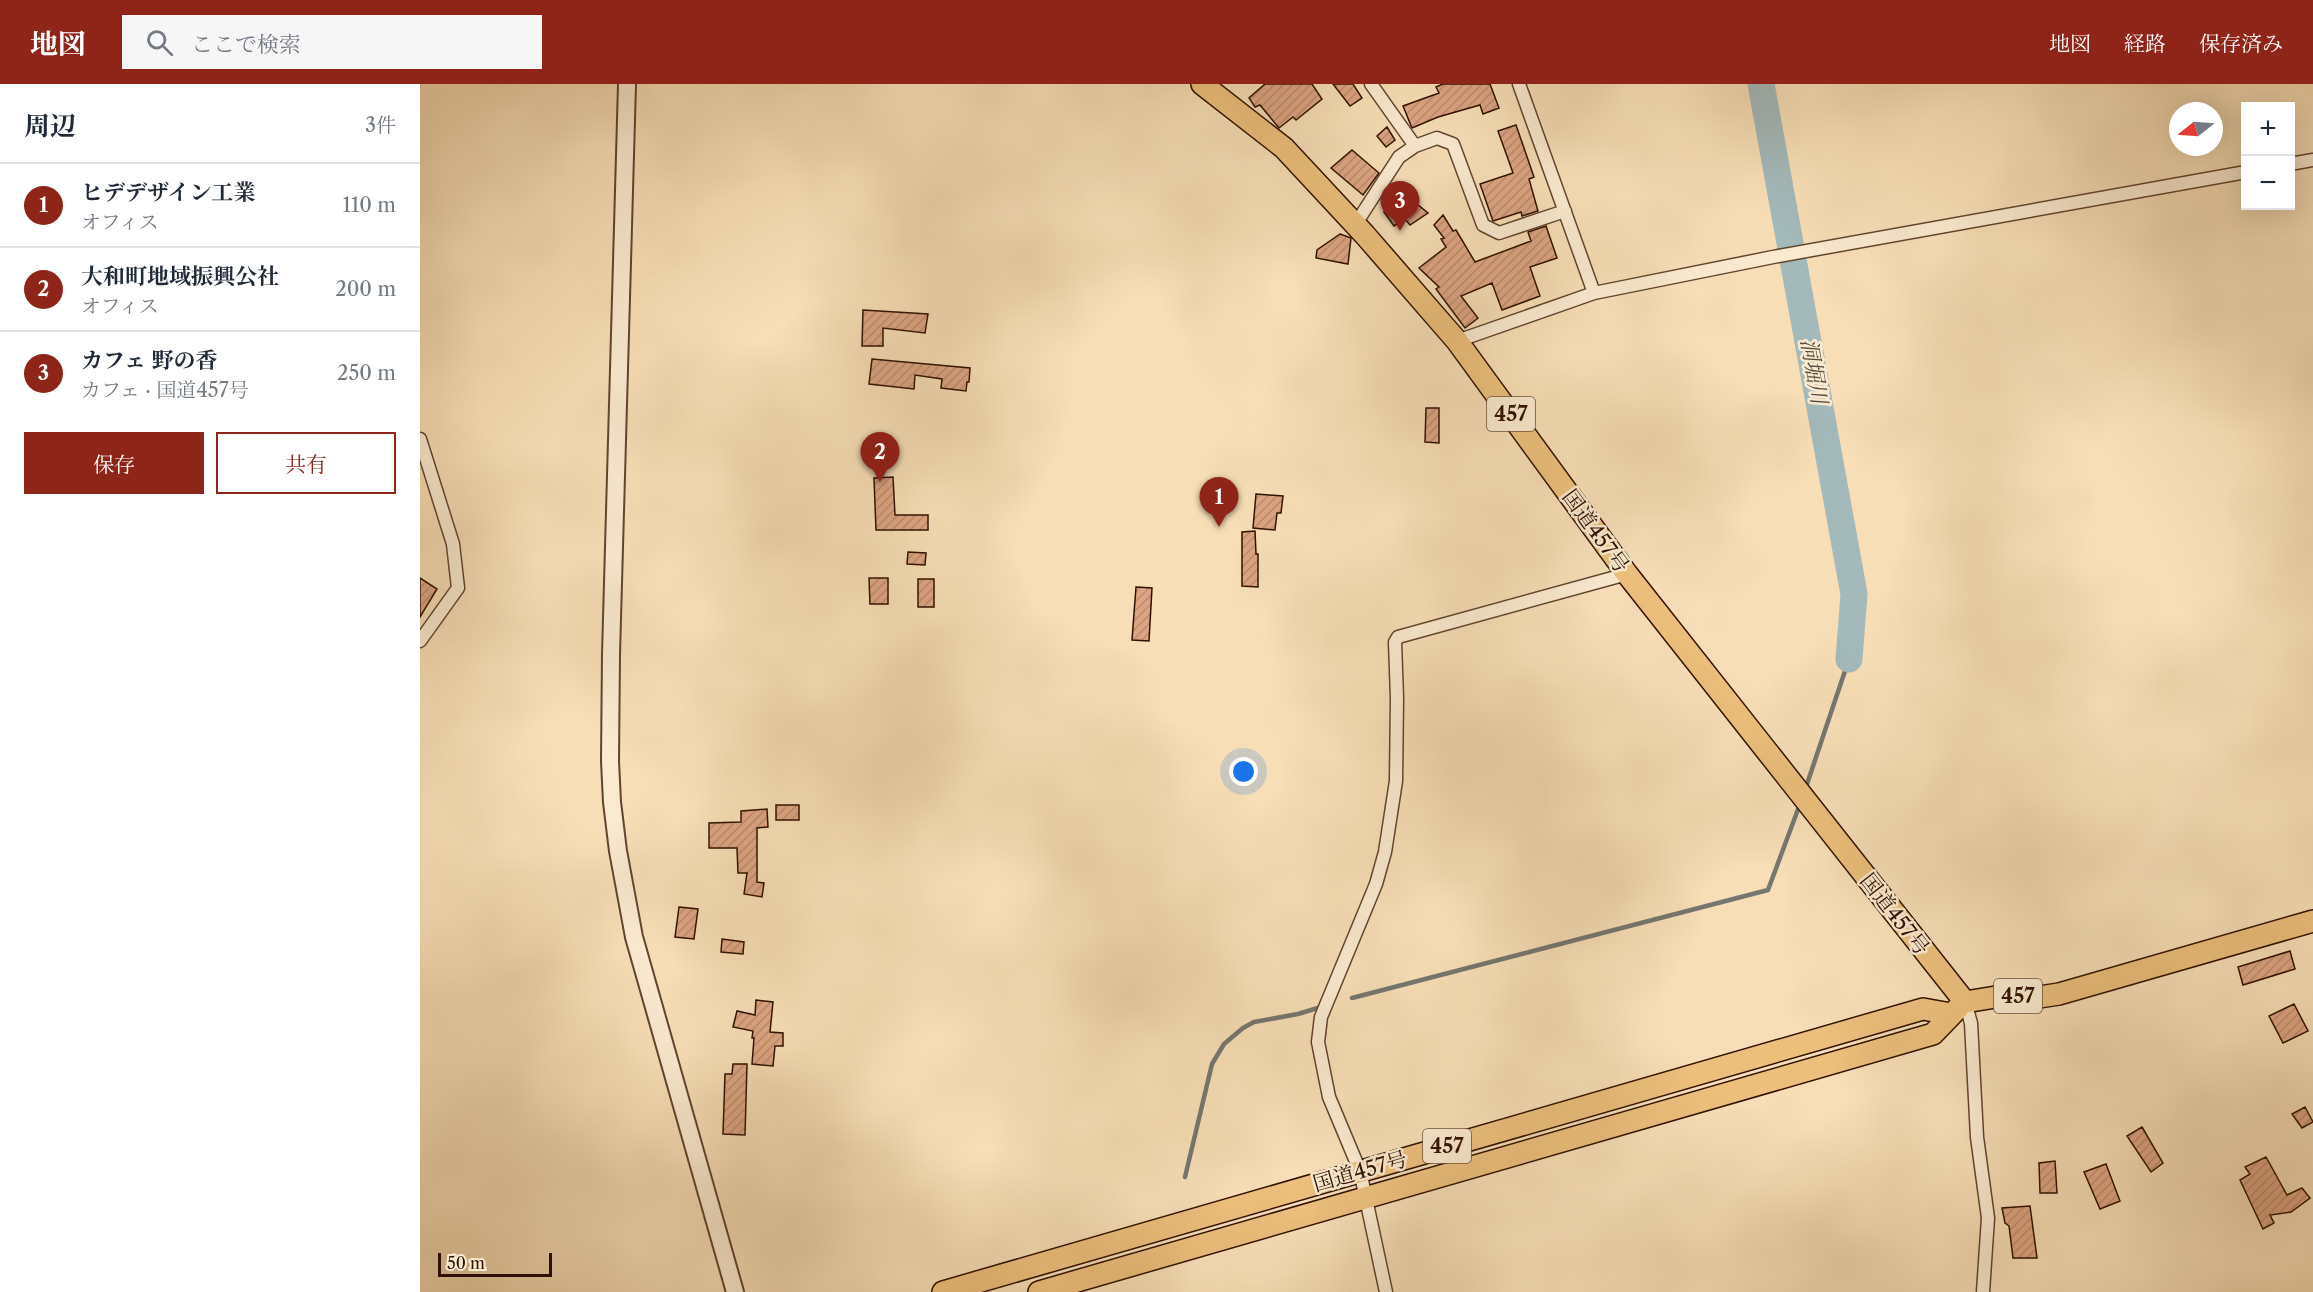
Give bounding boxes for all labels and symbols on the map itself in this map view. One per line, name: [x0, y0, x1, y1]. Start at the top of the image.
north arrow: [2169, 102, 2223, 156]
pin: 3: [1380, 182, 1420, 231]
water label: 洞堀川: [1795, 336, 1833, 408]
road number: 457: [1487, 397, 1535, 431]
pin: 2: [860, 432, 900, 482]
pin: 1: [1200, 478, 1238, 527]
street label: 国道457号: [1557, 484, 1635, 578]
your location: [1229, 757, 1258, 786]
street label: 国道457号: [1855, 868, 1935, 960]
road number: 457: [1994, 979, 2042, 1013]
road number: 457: [1423, 1129, 1471, 1163]
street label: 国道457号: [1310, 1146, 1410, 1196]
scale bar: [438, 1250, 552, 1278]

